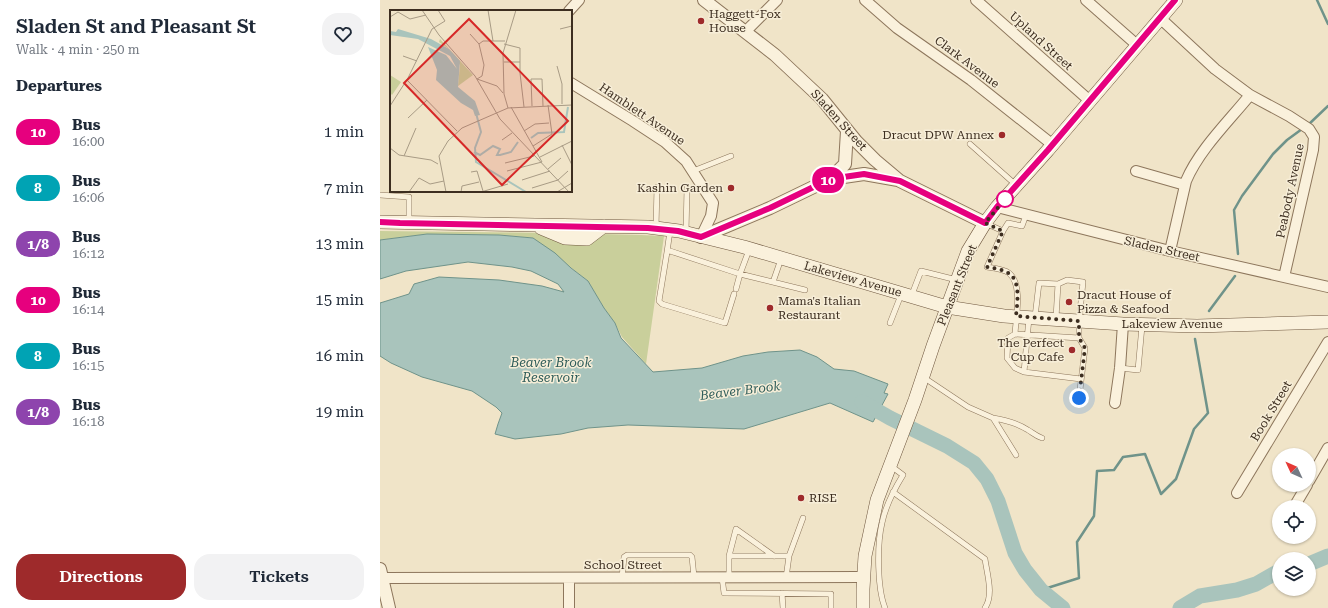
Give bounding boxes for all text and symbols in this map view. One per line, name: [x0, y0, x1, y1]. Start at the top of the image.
place label: Haggett-Fox House: [709, 7, 781, 35]
street label: Upland Street: [1006, 9, 1076, 73]
inset map: [390, 10, 572, 192]
button: heart: [322, 13, 364, 55]
text: Sladen St and Pleasant St: [16, 15, 256, 38]
marker: Haggett-Fox House: [696, 16, 706, 26]
street label: Clark Avenue: [932, 33, 1002, 91]
text: Walk · 4 min · 250 m: [16, 42, 140, 57]
text: Departures: [16, 77, 102, 95]
street label: Hamblett Avenue: [597, 80, 688, 148]
street label: Sladen Street: [808, 87, 870, 154]
text: Bus: [72, 116, 100, 134]
text: 1 min: [324, 123, 364, 141]
text: 10: [30, 124, 46, 140]
place label: Dracut DPW Annex: [882, 128, 994, 142]
marker: Dracut DPW Annex: [997, 130, 1007, 140]
text: 16:00: [72, 134, 104, 149]
street label: Peabody Avenue: [1273, 142, 1307, 240]
line badge: 10: [810, 167, 846, 193]
text: Bus: [72, 172, 100, 190]
text: 10: [820, 172, 836, 188]
text: 7 min: [324, 179, 364, 197]
text: 8: [34, 180, 42, 196]
place label: Kashin Garden: [637, 181, 723, 195]
marker: Kashin Garden: [726, 183, 736, 193]
text: 16:06: [72, 190, 104, 205]
unlabelled marker: [996, 190, 1014, 208]
text: Bus: [72, 228, 100, 246]
street label: Sladen Street: [1123, 234, 1202, 265]
text: 13 min: [315, 235, 364, 253]
text: 1/8: [27, 236, 49, 252]
street label: Pleasant Street: [934, 242, 980, 328]
text: 16:12: [72, 246, 104, 261]
street label: Lakeview Avenue: [803, 258, 904, 300]
text: Bus: [72, 284, 100, 302]
place label: Dracut House of Pizza & Seafood: [1077, 288, 1171, 316]
text: 15 min: [315, 291, 364, 309]
text: 10: [30, 292, 46, 308]
place label: Mama's Italian Restaurant: [778, 294, 861, 322]
marker: Dracut House of Pizza & Seafood: [1064, 297, 1074, 307]
text: 16:14: [72, 302, 104, 317]
marker: Mama's Italian Restaurant: [765, 303, 775, 313]
street label: Lakeview Avenue: [1122, 317, 1223, 331]
place label: The Perfect Cup Cafe: [997, 336, 1065, 364]
text: Bus: [72, 340, 100, 358]
marker: The Perfect Cup Cafe: [1067, 345, 1077, 355]
text: 16 min: [315, 347, 364, 365]
text: 8: [34, 348, 42, 364]
water label: Beaver Brook Reservoir: [510, 355, 592, 385]
text: 16:15: [72, 358, 104, 373]
water label: Beaver Brook: [698, 378, 782, 403]
street label: Book Street: [1248, 378, 1295, 444]
your location: [1069, 388, 1089, 408]
text: Bus: [72, 396, 100, 414]
text: 19 min: [315, 403, 364, 421]
text: 1/8: [27, 404, 49, 420]
text: 16:18: [72, 414, 104, 429]
north arrow: [1272, 448, 1316, 492]
map controls: [1272, 448, 1316, 596]
place label: RISE: [809, 491, 837, 505]
marker: RISE: [796, 493, 806, 503]
button: locate: [1272, 500, 1316, 544]
button: layers: [1272, 552, 1316, 596]
button: Directions: [16, 554, 186, 600]
button: Tickets: [194, 554, 364, 600]
street label: School Street: [584, 558, 663, 572]

